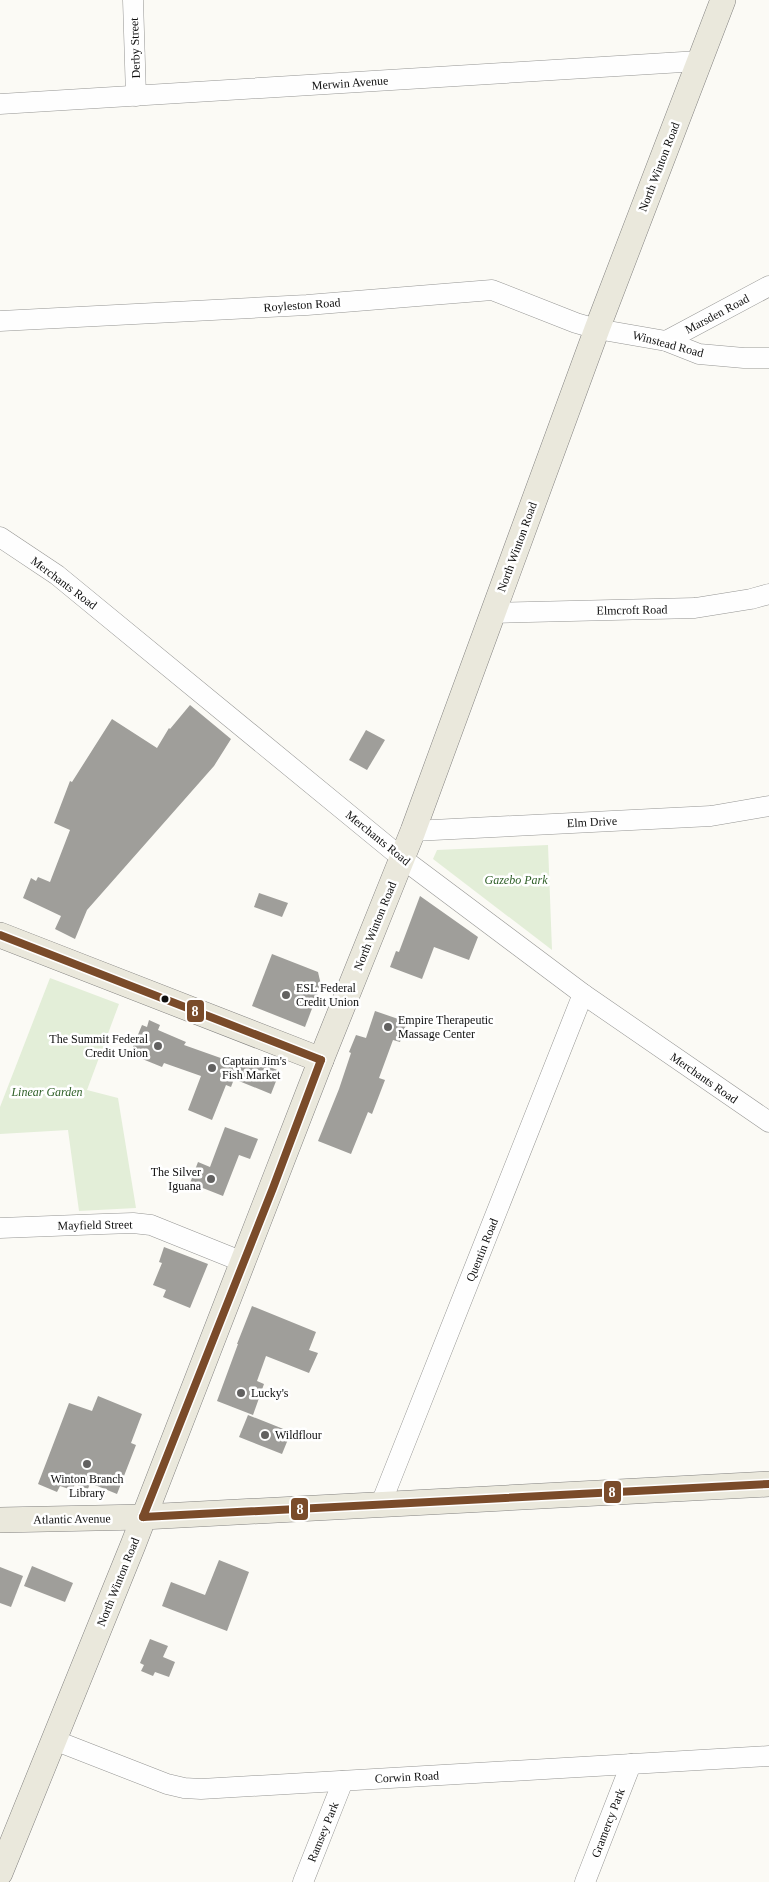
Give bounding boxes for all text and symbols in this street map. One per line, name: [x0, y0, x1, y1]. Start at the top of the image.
street label: Derby Street: [127, 17, 143, 79]
street label: Merwin Avenue: [311, 73, 389, 93]
street label: North Winton Road: [636, 120, 682, 214]
street label: Marsden Road: [683, 291, 751, 337]
street label: Royleston Road: [263, 295, 341, 315]
street label: Winstead Road: [631, 328, 705, 360]
street label: North Winton Road: [494, 500, 540, 594]
street label: Merchants Road: [28, 554, 100, 612]
street label: Elmcroft Road: [596, 602, 668, 618]
street label: Merchants Road: [343, 808, 413, 868]
street label: Elm Drive: [567, 814, 617, 830]
park label: Gazebo Park: [485, 873, 548, 887]
street label: North Winton Road: [351, 880, 399, 972]
place label: ESL Federal Credit Union: [296, 981, 359, 1009]
marker: ESL Federal Credit Union: [280, 989, 292, 1001]
unlabelled marker: [160, 994, 170, 1004]
line badge: 8: [186, 999, 205, 1023]
text: 8: [192, 1004, 199, 1019]
place label: Empire Therapeutic Massage Center: [398, 1013, 493, 1041]
marker: Empire Therapeutic Massage Center: [382, 1021, 394, 1033]
place label: The Summit Federal Credit Union: [49, 1032, 149, 1060]
marker: The Summit Federal Credit Union: [152, 1040, 164, 1052]
street label: Merchants Road: [668, 1050, 740, 1106]
place label: Captain Jim's Fish Market: [222, 1054, 287, 1082]
marker: Captain Jim's Fish Market: [206, 1062, 218, 1074]
park label: Linear Garden: [10, 1085, 83, 1099]
place label: The Silver Iguana: [151, 1165, 202, 1193]
marker: The Silver Iguana: [205, 1173, 217, 1185]
street label: Quentin Road: [463, 1216, 501, 1284]
street label: Mayfield Street: [57, 1217, 133, 1233]
place label: Lucky's: [251, 1386, 289, 1400]
marker: Lucky's: [235, 1387, 247, 1399]
place label: Wildflour: [275, 1428, 322, 1442]
marker: Wildflour: [259, 1429, 271, 1441]
marker: Winton Branch Library: [81, 1458, 93, 1470]
place label: Winton Branch Library: [50, 1472, 124, 1500]
line badge: 8: [603, 1480, 622, 1504]
text: 8: [609, 1485, 616, 1500]
line badge: 8: [290, 1497, 309, 1521]
text: 8: [297, 1502, 304, 1517]
street label: Atlantic Avenue: [33, 1511, 111, 1527]
street label: North Winton Road: [94, 1536, 142, 1628]
street label: Corwin Road: [375, 1768, 439, 1786]
street label: Gramercy Park: [588, 1786, 628, 1860]
street label: Ramsey Park: [305, 1800, 341, 1864]

